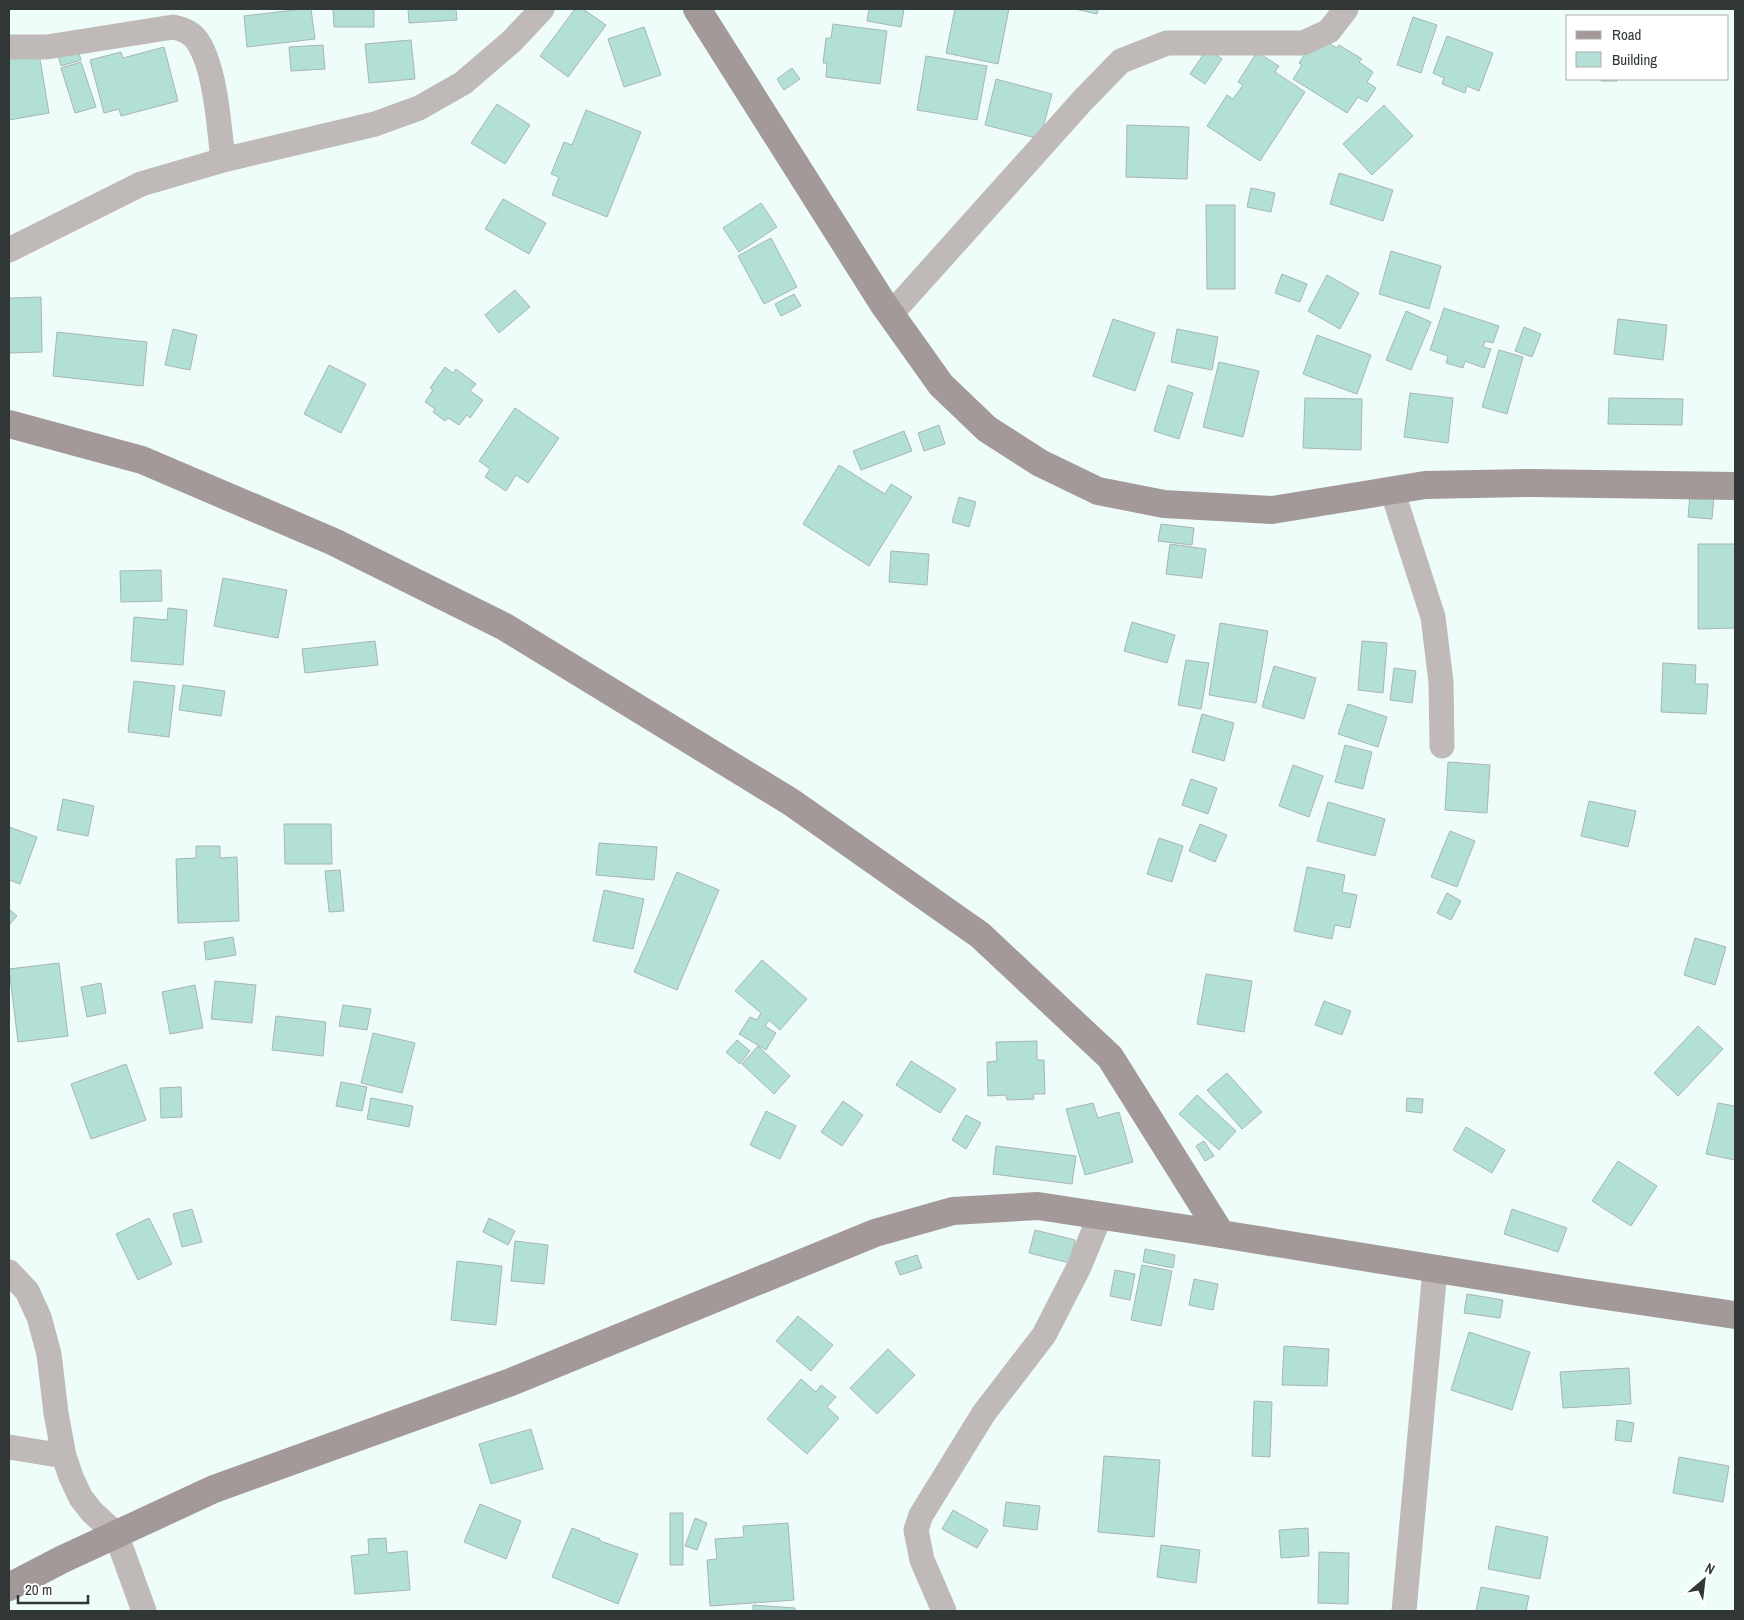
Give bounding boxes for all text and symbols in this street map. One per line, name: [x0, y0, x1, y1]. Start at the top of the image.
legend: [1566, 15, 1729, 80]
text: Road: [1612, 24, 1641, 45]
text: Building: [1612, 49, 1657, 70]
north arrow: [1679, 1555, 1729, 1605]
text: N: [1702, 1559, 1718, 1578]
scale bar: [18, 1572, 88, 1604]
text: 20 m: [25, 1579, 52, 1600]

